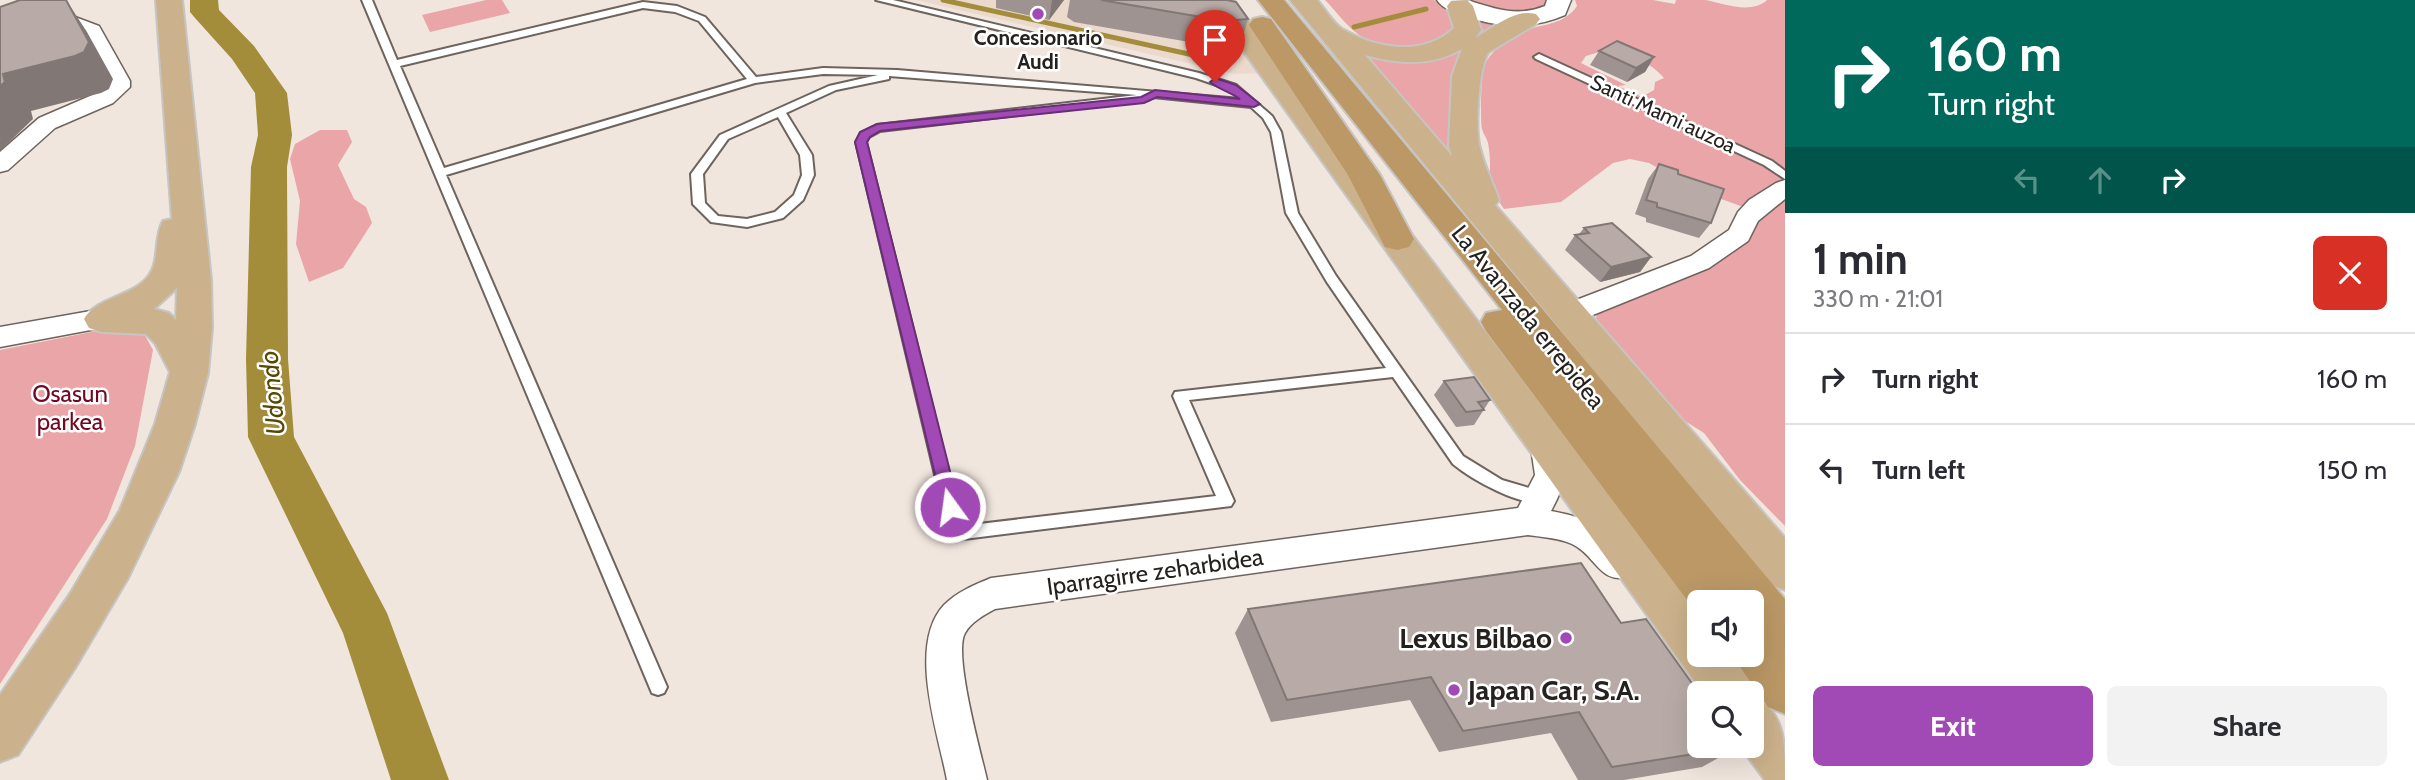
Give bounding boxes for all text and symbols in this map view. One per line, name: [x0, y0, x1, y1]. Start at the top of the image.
marker: Concesionario Audi: [1030, 6, 1046, 22]
pin: [1185, 10, 1245, 82]
icon: arrive: [1196, 21, 1234, 59]
text: 160 m: [1928, 24, 2062, 83]
place label: Concesionario Audi: [974, 25, 1102, 74]
icon: right: [1813, 28, 1904, 119]
street label: Santi Mami auzoa: [1587, 69, 1740, 158]
text: Turn right: [1928, 84, 2055, 123]
icon: left: [2008, 161, 2046, 199]
icon: ahead: [2081, 161, 2119, 199]
icon: right: [2154, 161, 2192, 199]
street label: La Avanzada errepidea: [1446, 219, 1612, 415]
text: 1 min: [1813, 233, 1908, 285]
button: close: [2313, 236, 2387, 310]
text: 330 m · 21:01: [1813, 285, 1943, 313]
water label: Udondo: [252, 350, 292, 436]
icon: right: [1813, 360, 1851, 398]
text: Turn right: [1872, 363, 1978, 395]
text: 160 m: [2317, 363, 2387, 395]
park label: Osasun parkea: [32, 379, 108, 436]
icon: left: [1813, 451, 1851, 489]
text: Turn left: [1872, 454, 1965, 486]
text: 150 m: [2318, 454, 2387, 486]
position arrow: [913, 470, 987, 544]
street label: Iparragirre zeharbidea: [1045, 542, 1266, 601]
map controls: [1687, 590, 1764, 758]
button: sound: [1687, 590, 1764, 667]
place label: Lexus Bilbao: [1399, 621, 1552, 655]
marker: Lexus Bilbao: [1558, 630, 1574, 646]
place label: Japan Car, S.A.: [1467, 673, 1640, 707]
button: search: [1687, 681, 1764, 758]
marker: Japan Car, S.A.: [1446, 682, 1462, 698]
button: Exit: [1813, 686, 2093, 766]
button: Share: [2107, 686, 2387, 766]

